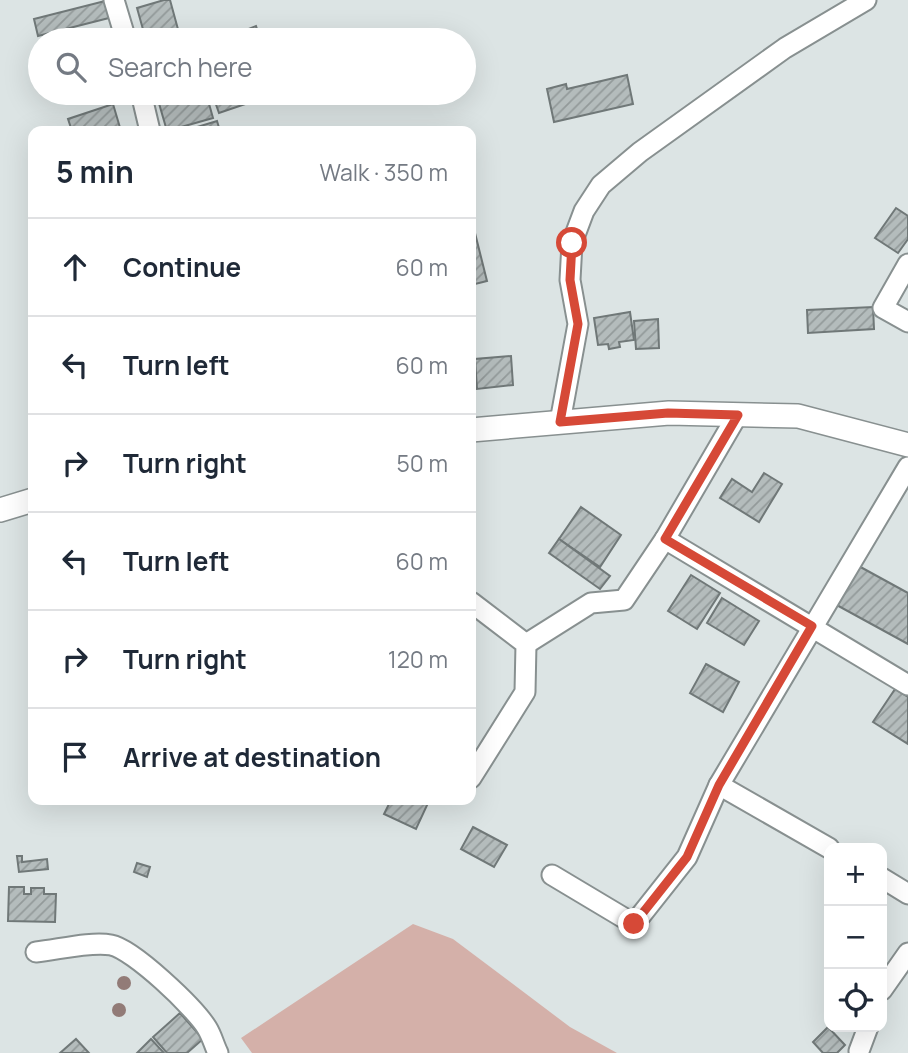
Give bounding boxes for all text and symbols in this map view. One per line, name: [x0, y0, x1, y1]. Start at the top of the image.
search box: [28, 28, 476, 105]
icon: search: [52, 48, 90, 86]
text: Search here: [108, 49, 253, 85]
text: 5 min: [56, 151, 134, 192]
text: Walk · 350 m: [319, 156, 448, 188]
route start: [556, 227, 587, 258]
icon: ahead: [56, 248, 94, 286]
text: Continue: [123, 249, 241, 285]
text: 60 m: [396, 251, 448, 283]
icon: left: [56, 346, 94, 384]
text: Turn left: [123, 347, 230, 383]
text: 60 m: [396, 349, 448, 381]
icon: right: [56, 444, 94, 482]
text: Turn right: [123, 445, 247, 481]
text: 50 m: [397, 447, 448, 479]
icon: left: [56, 542, 94, 580]
text: Turn left: [123, 543, 230, 579]
text: 60 m: [396, 545, 448, 577]
icon: right: [56, 640, 94, 678]
text: Turn right: [123, 641, 247, 677]
text: 120 m: [388, 643, 448, 675]
icon: arrive: [56, 738, 94, 776]
text: Arrive at destination: [123, 739, 381, 775]
map controls: [824, 843, 887, 1032]
button: +: [824, 843, 887, 906]
button: −: [824, 906, 887, 969]
route end: [618, 908, 649, 939]
button: locate: [824, 969, 887, 1032]

